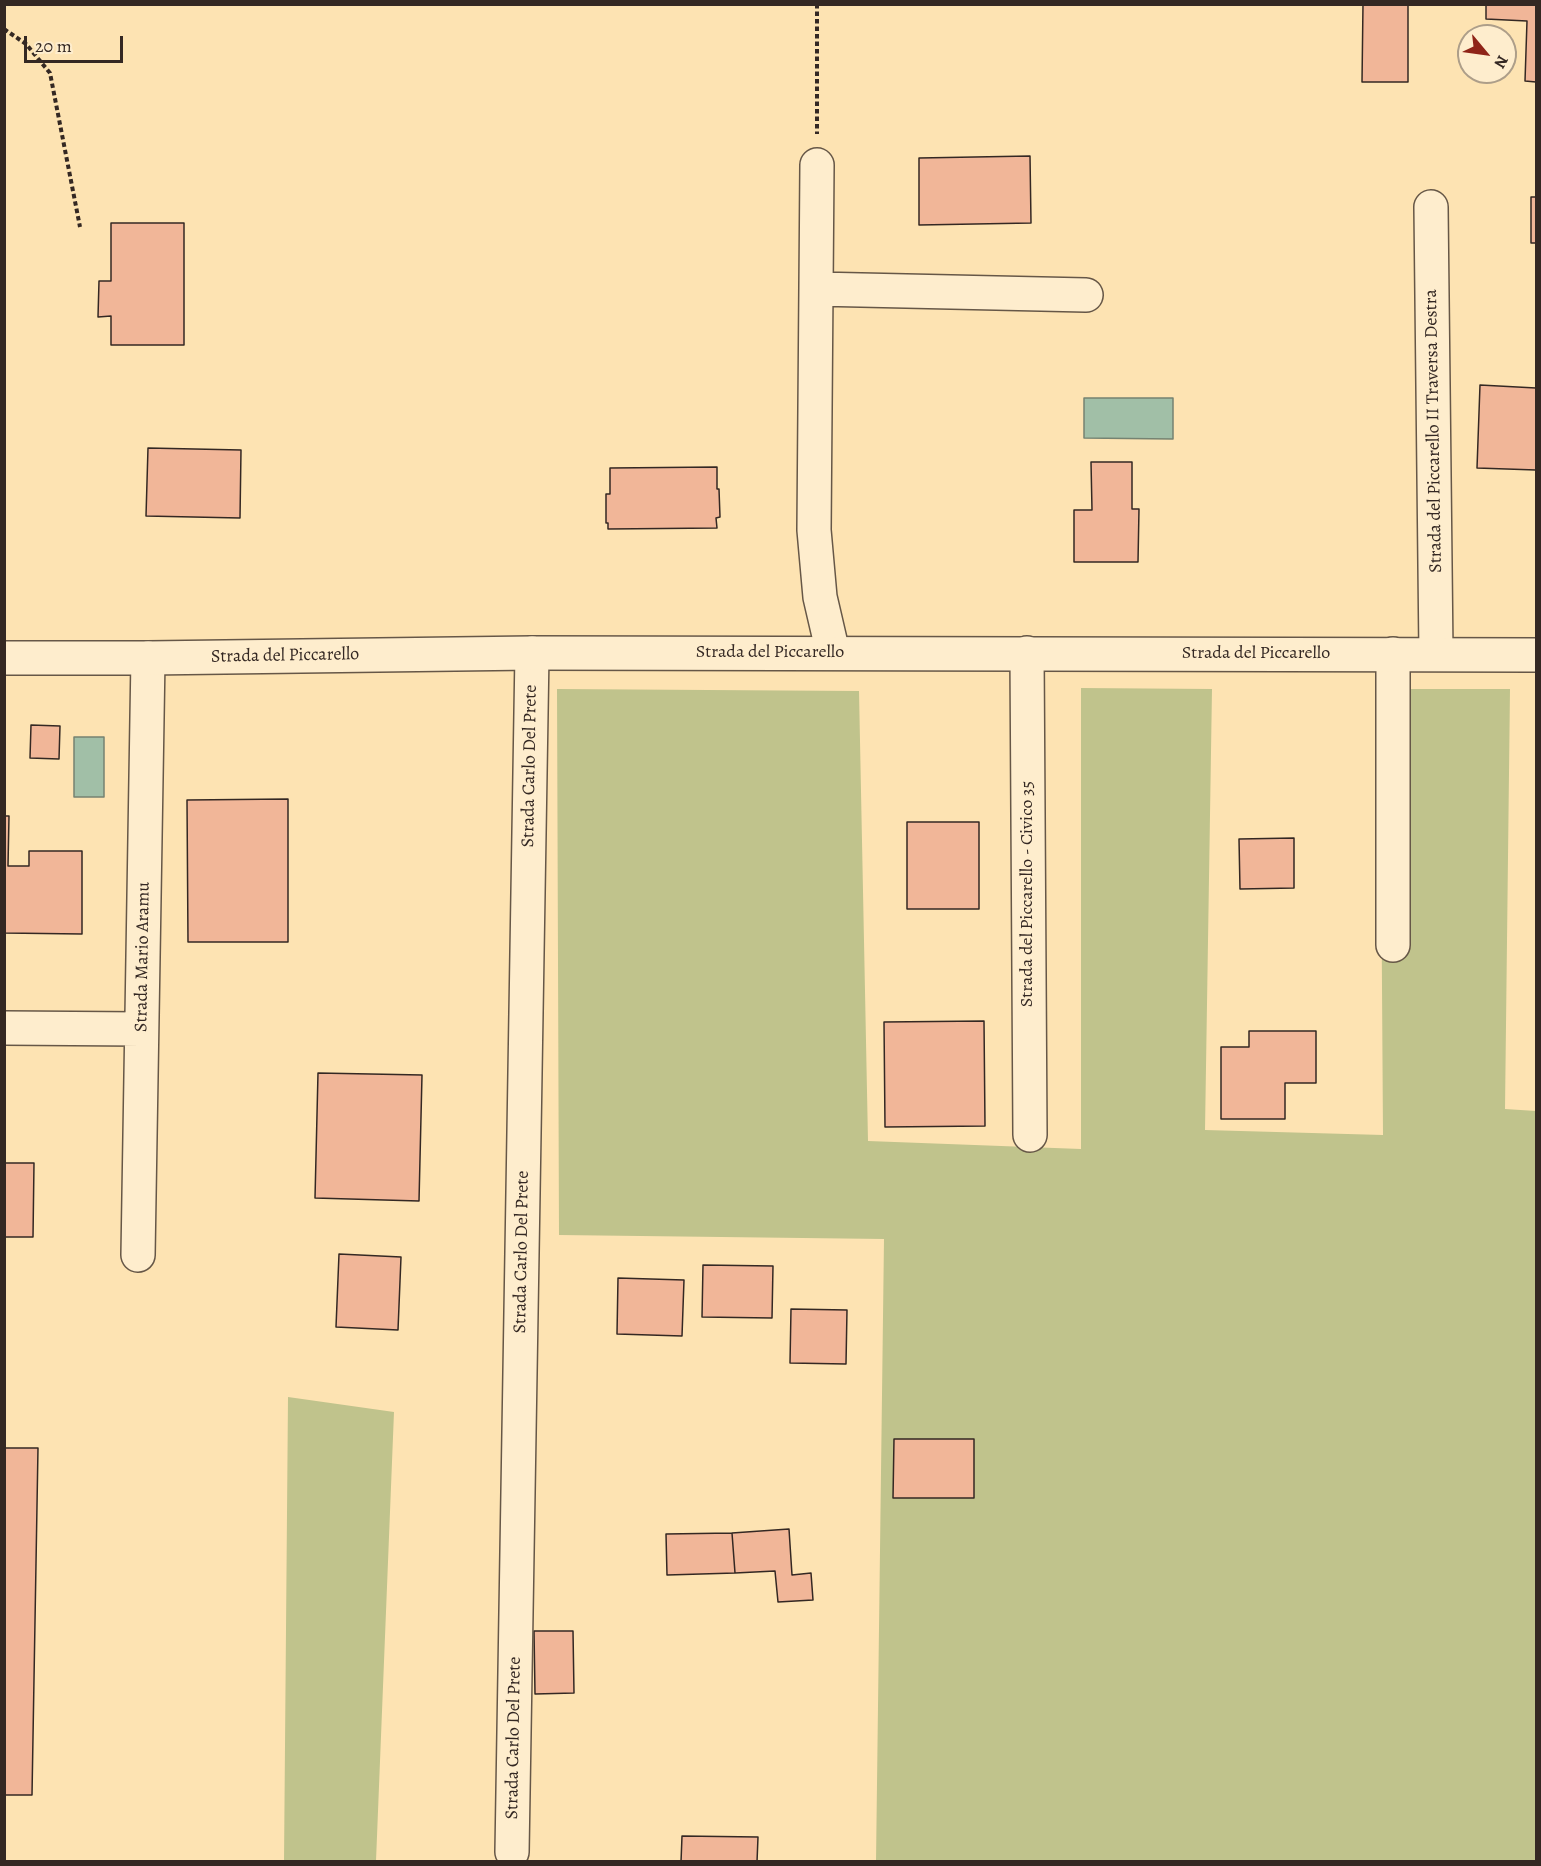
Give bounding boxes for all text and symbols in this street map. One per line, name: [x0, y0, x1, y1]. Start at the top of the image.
scale bar: [27, 24, 126, 62]
north arrow: [1457, 24, 1517, 84]
text: 20 m: [35, 34, 72, 58]
text: N: [1489, 51, 1513, 72]
street label: Strada del Piccarello II Traversa Destra: [1421, 289, 1447, 573]
street label: Strada del Piccarello: [696, 642, 844, 664]
street label: Strada del Piccarello: [1182, 643, 1330, 665]
street label: Strada del Piccarello: [211, 644, 359, 668]
street label: Strada Carlo Del Prete: [518, 684, 542, 848]
street label: Strada del Piccarello - Civico 35: [1017, 781, 1039, 1007]
street label: Strada Mario Aramu: [131, 882, 155, 1032]
street label: Strada Carlo Del Prete: [510, 1170, 534, 1334]
street label: Strada Carlo Del Prete: [502, 1656, 526, 1820]

